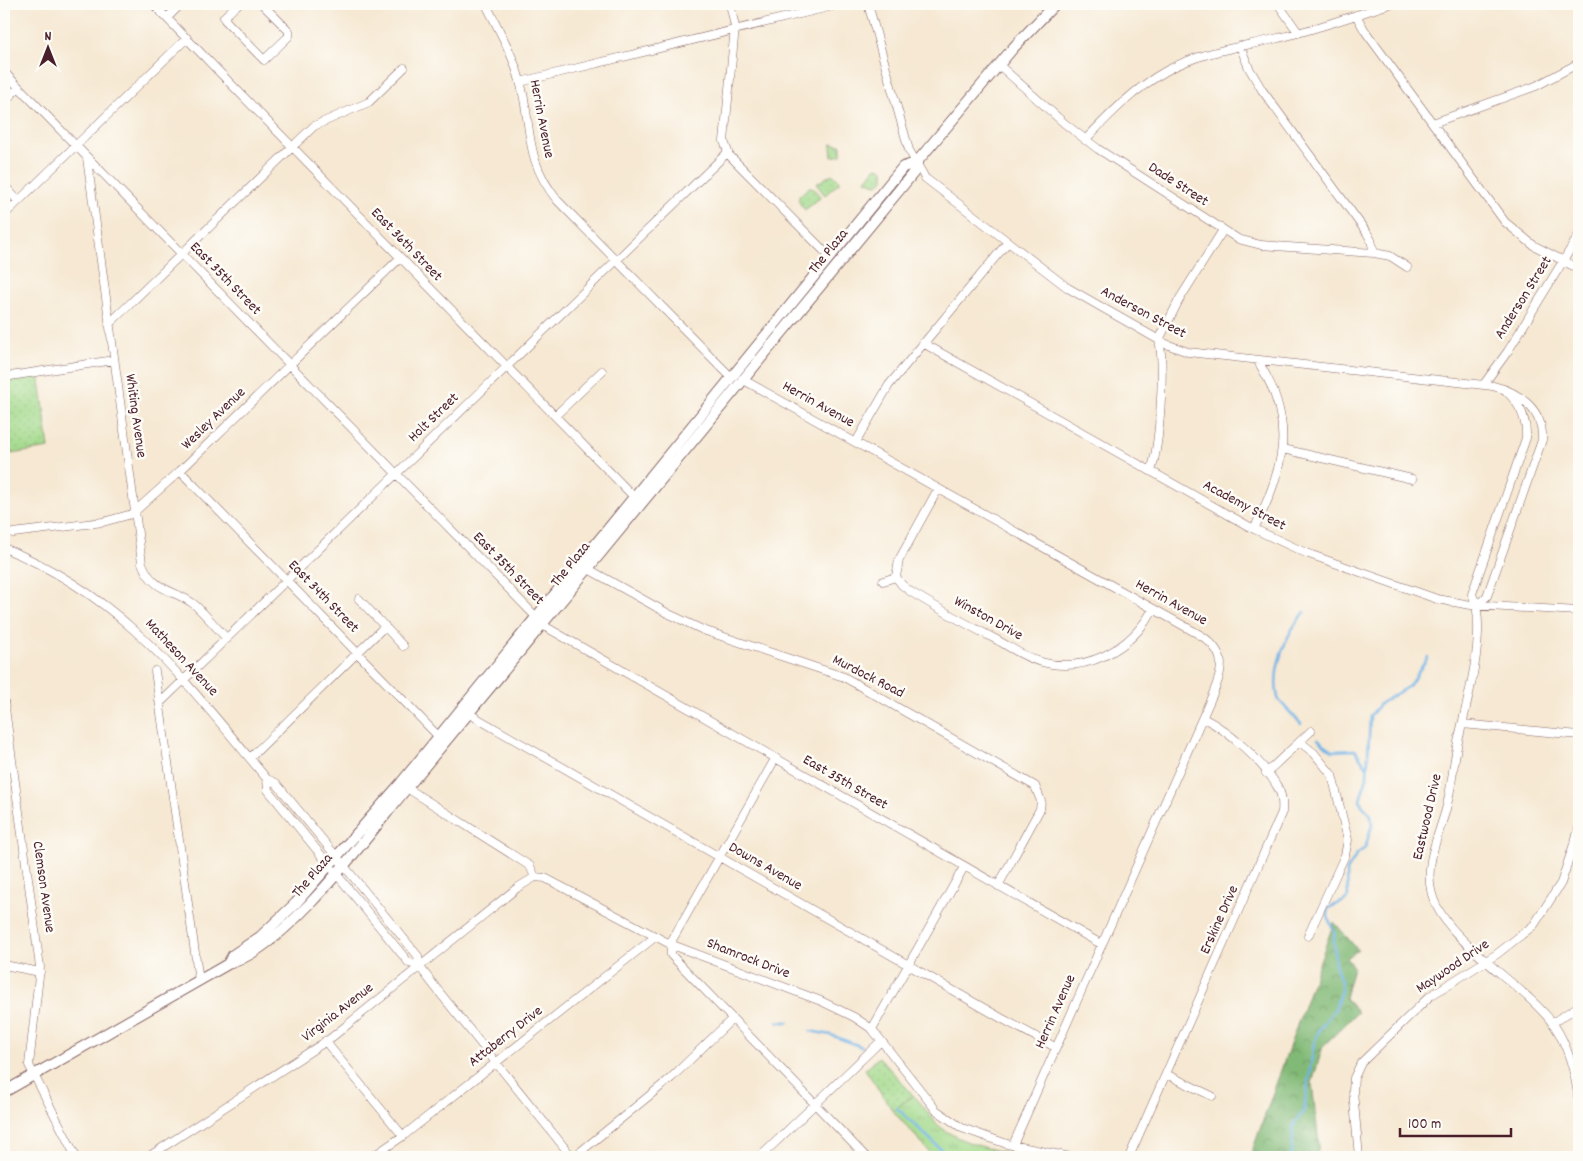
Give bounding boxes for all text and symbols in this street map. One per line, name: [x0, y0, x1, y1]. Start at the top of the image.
north arrow: [22, 22, 72, 72]
text: N: [45, 27, 52, 47]
street label: Herrin Avenue: [523, 78, 559, 161]
street label: Dade Street: [1143, 157, 1213, 213]
street label: East 36th Street: [365, 203, 447, 287]
street label: The Plaza: [804, 224, 855, 280]
street label: East 35th Street: [184, 237, 266, 321]
street label: Anderson Street: [1490, 252, 1559, 344]
street label: Anderson Street: [1096, 281, 1190, 345]
street label: Whiting Avenue: [118, 373, 152, 460]
street label: Herrin Avenue: [778, 376, 858, 434]
street label: Wesley Avenue: [177, 382, 252, 455]
street label: Holt Street: [404, 388, 465, 448]
street label: Academy Street: [1199, 475, 1290, 537]
street label: East 35th Street: [467, 527, 549, 611]
street label: The Plaza: [546, 537, 597, 593]
street label: East 34th Street: [282, 555, 364, 639]
street label: Herrin Avenue: [1131, 574, 1211, 632]
street label: Winston Drive: [949, 591, 1027, 647]
street label: Matheson Avenue: [139, 614, 223, 702]
street label: Murdock Road: [828, 649, 908, 705]
street label: East 35th Street: [798, 750, 892, 817]
street label: Eastwood Drive: [1407, 771, 1449, 862]
street label: Downs Avenue: [724, 837, 806, 897]
street label: Clemson Avenue: [26, 840, 60, 935]
street label: The Plaza: [287, 848, 339, 903]
street label: Erskine Drive: [1195, 882, 1245, 958]
street label: Shamrock Drive: [703, 933, 793, 985]
street label: Maywood Drive: [1412, 934, 1494, 1000]
street label: Herrin Avenue: [1030, 971, 1082, 1053]
street label: Virginia Avenue: [297, 978, 379, 1048]
street label: Attaberry Drive: [464, 1001, 548, 1073]
scale bar: [1400, 1106, 1512, 1138]
text: 100 m: [1408, 1114, 1441, 1136]

